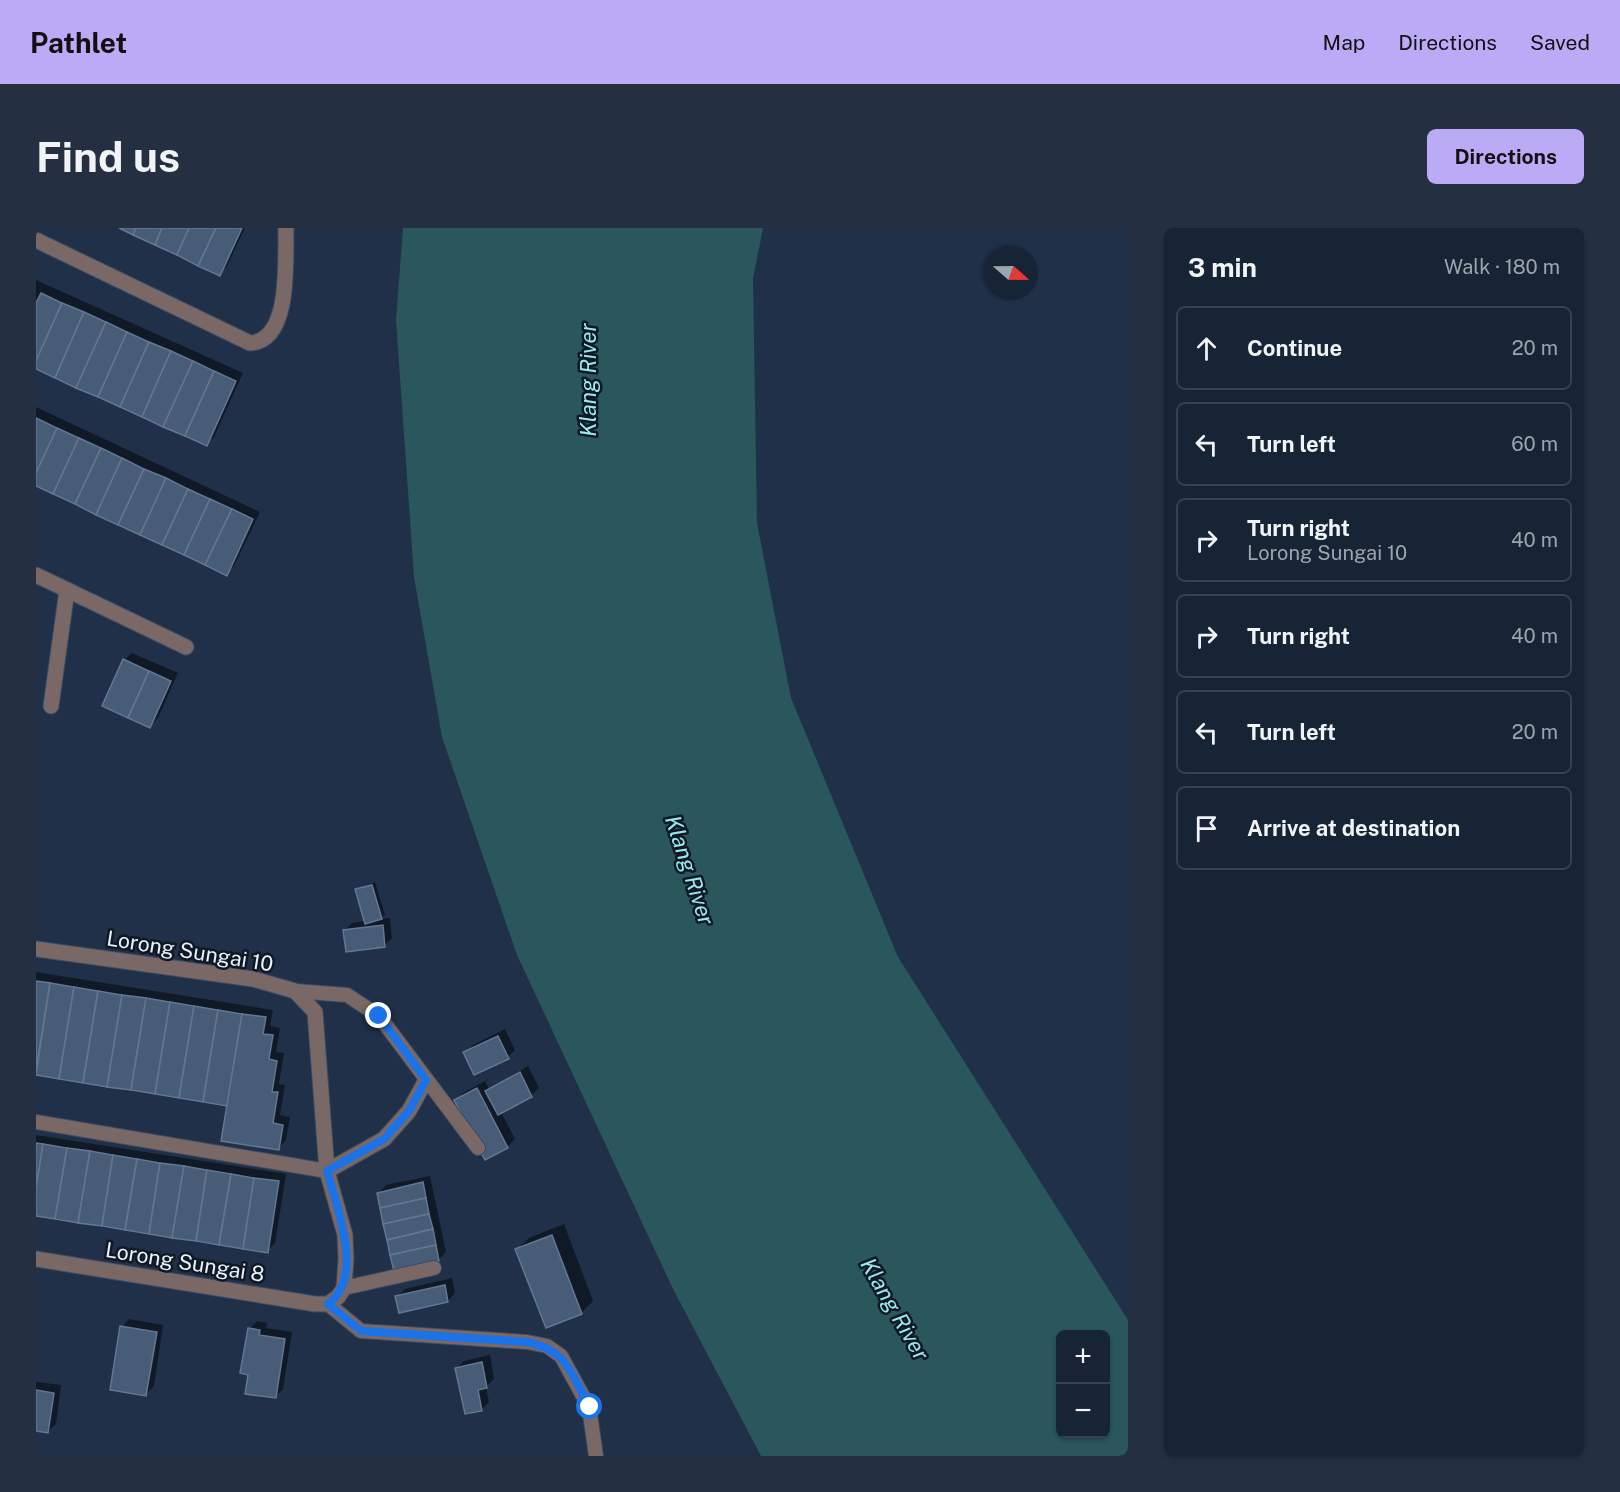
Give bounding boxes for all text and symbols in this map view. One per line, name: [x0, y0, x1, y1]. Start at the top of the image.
text: Pathlet: [30, 26, 127, 59]
text: Map: [1323, 30, 1365, 55]
text: Directions: [1398, 30, 1497, 55]
text: Saved: [1530, 30, 1590, 55]
button: Directions: [1427, 129, 1584, 184]
text: Find us: [36, 132, 180, 181]
north arrow: [984, 246, 1038, 300]
text: 3 min: [1188, 252, 1257, 283]
text: Walk · 180 m: [1444, 255, 1560, 279]
water label: Klang River: [575, 323, 601, 437]
icon: ahead: [1190, 332, 1223, 365]
text: Continue: [1247, 335, 1342, 361]
text: 20 m: [1512, 336, 1558, 360]
icon: left: [1190, 428, 1223, 461]
text: Turn left: [1247, 431, 1336, 457]
text: 60 m: [1511, 432, 1558, 456]
text: Turn right: [1247, 515, 1350, 541]
icon: right: [1190, 524, 1223, 557]
text: 40 m: [1511, 528, 1558, 552]
text: Lorong Sungai 10: [1247, 541, 1407, 565]
icon: right: [1190, 620, 1223, 653]
text: Turn right: [1247, 623, 1350, 649]
text: 40 m: [1511, 624, 1558, 648]
icon: left: [1190, 716, 1223, 749]
text: Turn left: [1247, 719, 1336, 745]
text: 20 m: [1512, 720, 1558, 744]
water label: Klang River: [660, 812, 720, 929]
icon: arrive: [1190, 812, 1223, 845]
text: Arrive at destination: [1247, 815, 1460, 841]
street label: Lorong Sungai 10: [105, 925, 275, 977]
route end: [365, 1002, 391, 1028]
street label: Lorong Sungai 8: [104, 1237, 266, 1287]
water label: Klang River: [855, 1253, 935, 1365]
map controls: [1056, 1330, 1110, 1438]
button: +: [1056, 1330, 1110, 1384]
button: −: [1056, 1384, 1110, 1438]
route start: [576, 1393, 602, 1419]

